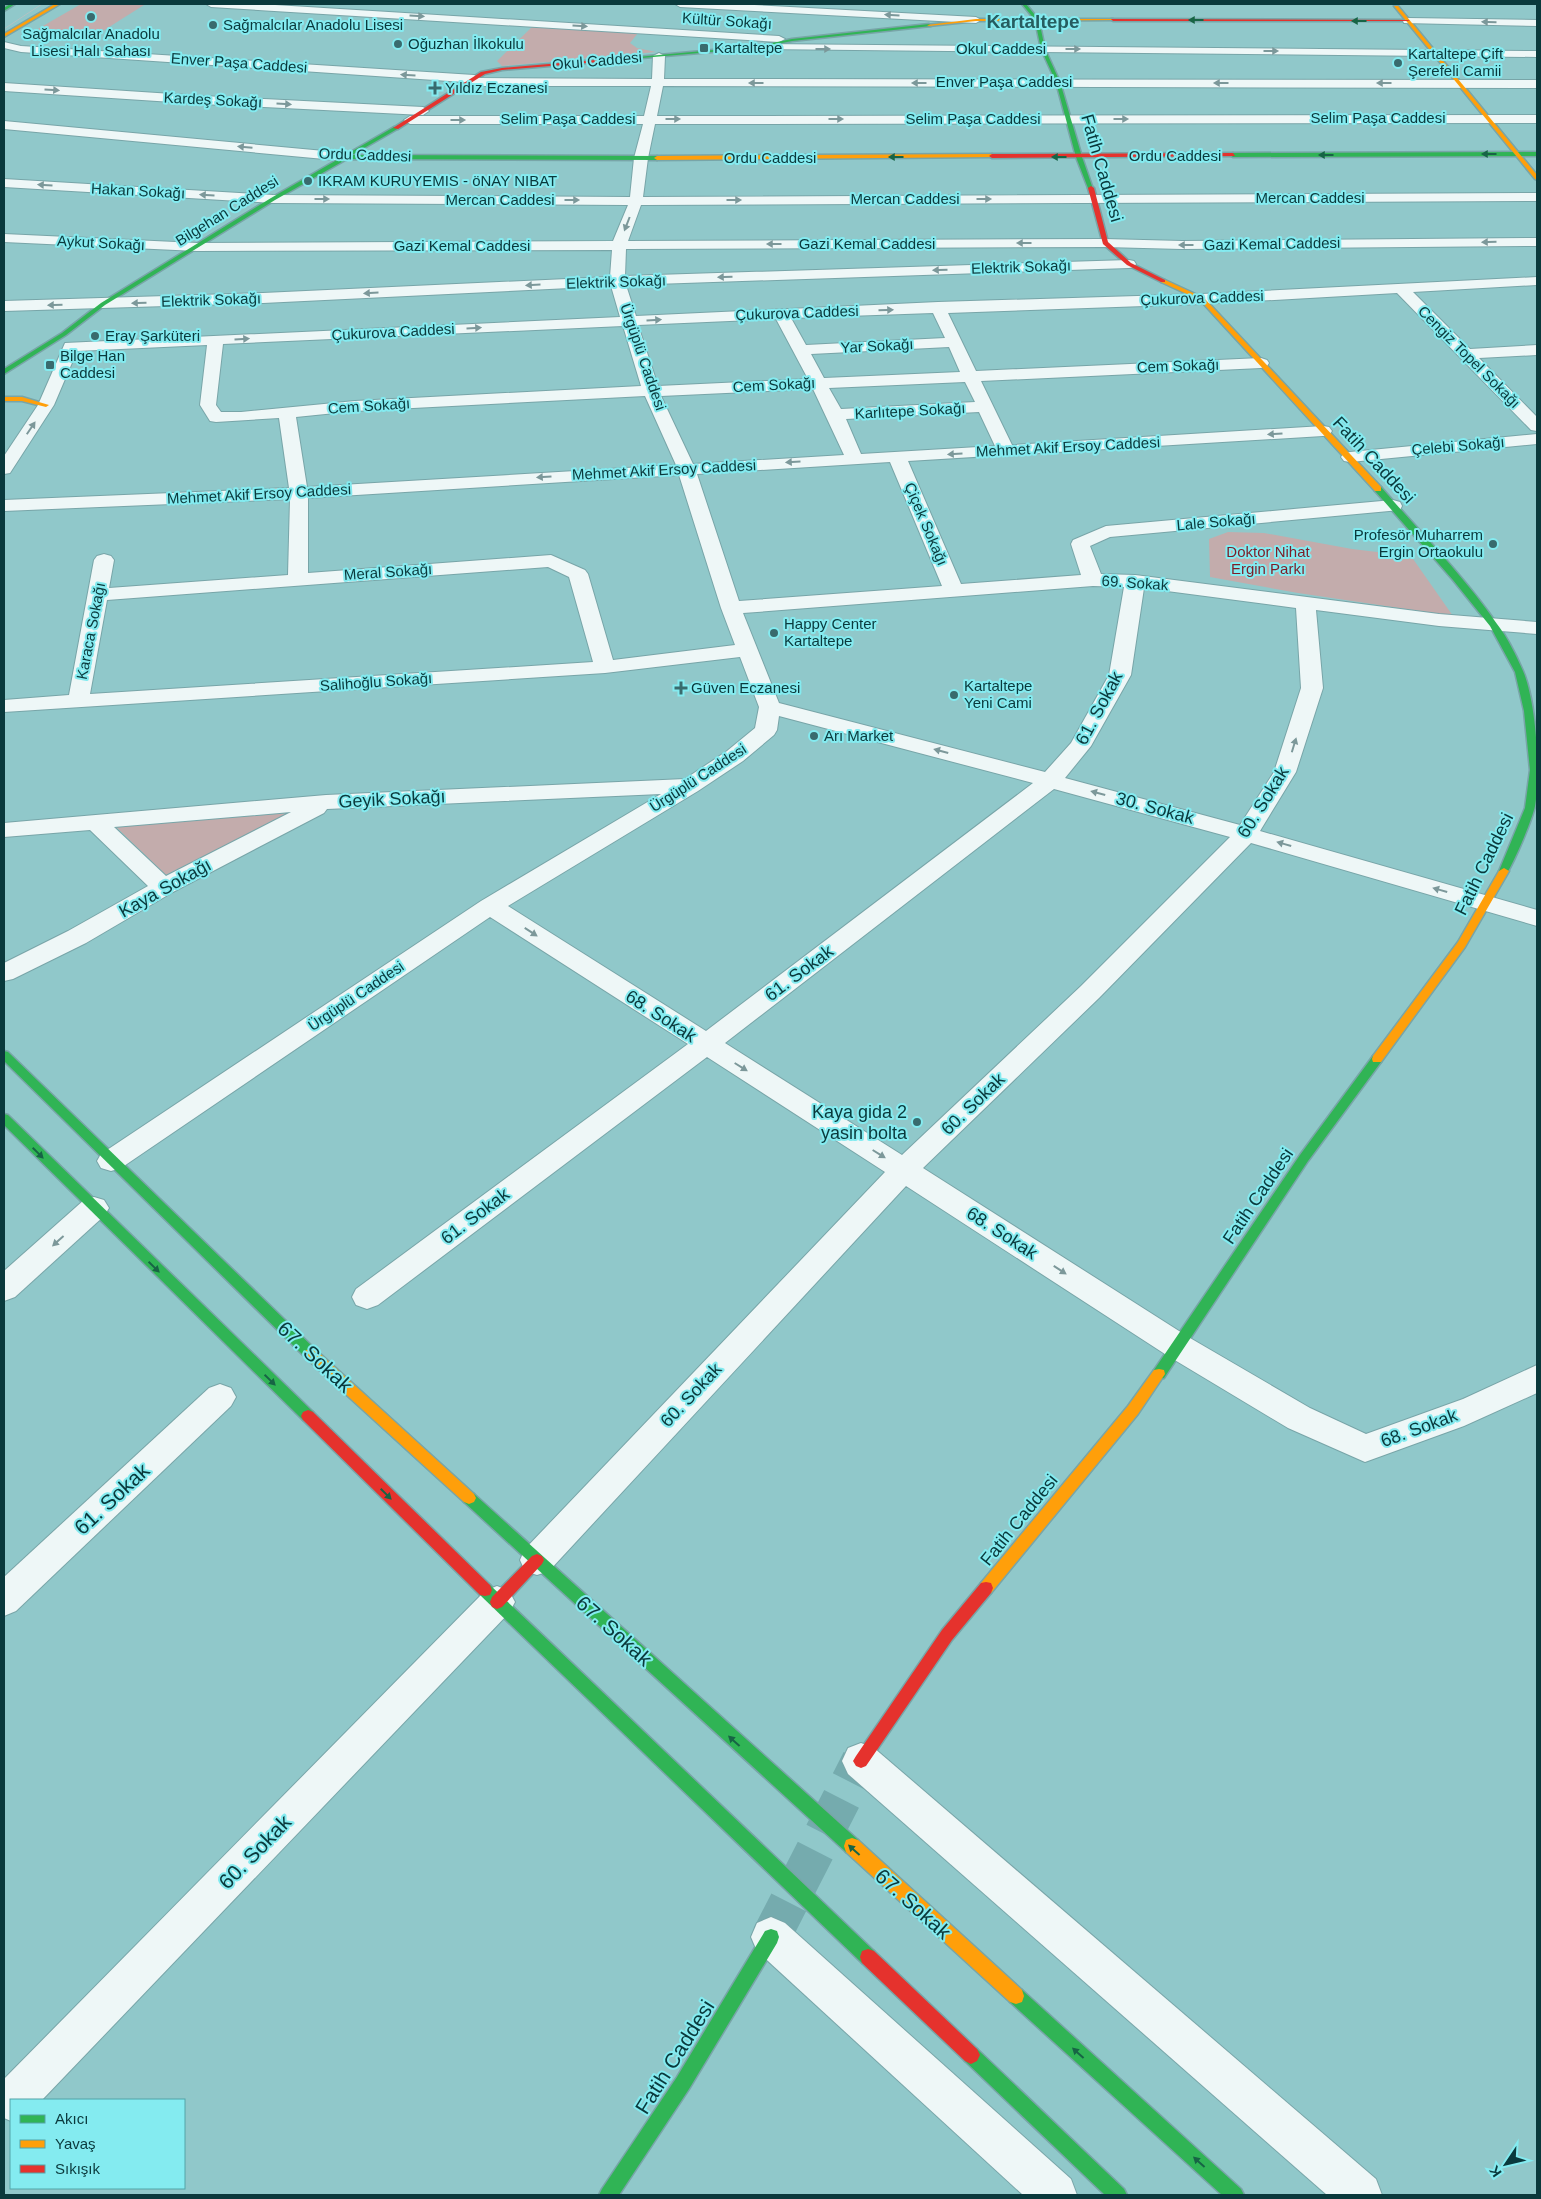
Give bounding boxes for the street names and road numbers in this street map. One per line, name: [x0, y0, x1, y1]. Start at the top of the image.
street label: Kültür Sokağı: [682, 9, 773, 32]
street label: Okul Caddesi: [956, 40, 1046, 57]
street label: Okul Caddesi: [551, 48, 643, 73]
street label: Enver Paşa Caddesi: [170, 49, 308, 76]
street label: Enver Paşa Caddesi: [936, 73, 1072, 90]
street label: Kardeş Sokağı: [163, 88, 263, 111]
street label: Selim Paşa Caddesi: [1310, 109, 1446, 126]
street label: Selim Paşa Caddesi: [500, 110, 636, 127]
street label: Selim Paşa Caddesi: [905, 110, 1041, 127]
street label: Fatih Caddesi: [1077, 112, 1127, 224]
street label: Ordu Caddesi: [318, 144, 412, 165]
street label: Ordu Caddesi: [1129, 147, 1221, 164]
street label: Ordu Caddesi: [724, 149, 816, 166]
street label: Bilgehan Caddesi: [172, 172, 281, 249]
street label: Hakan Sokağı: [91, 180, 186, 201]
street label: Mercan Caddesi: [1255, 189, 1365, 206]
street label: Mercan Caddesi: [850, 190, 960, 207]
street label: Mercan Caddesi: [445, 191, 555, 208]
street label: Aykut Sokağı: [57, 232, 145, 253]
street label: Gazi Kemal Caddesi: [1203, 234, 1340, 253]
street label: Gazi Kemal Caddesi: [799, 235, 935, 252]
street label: Gazi Kemal Caddesi: [394, 237, 530, 254]
street label: Elektrik Sokağı: [971, 256, 1071, 277]
street label: Elektrik Sokağı: [566, 271, 666, 292]
street label: Çukurova Caddesi: [1140, 287, 1264, 308]
street label: Elektrik Sokağı: [161, 289, 261, 310]
street label: Ürgüplü Caddesi: [617, 301, 670, 412]
street label: Çukurova Caddesi: [735, 302, 859, 323]
street label: Cengiz Topel Sokağı: [1415, 302, 1524, 411]
street label: Çukurova Caddesi: [331, 320, 455, 343]
street label: Yar Sokağı: [840, 335, 914, 356]
street label: Cem Sokağı: [1136, 356, 1220, 375]
street label: Cem Sokağı: [732, 374, 816, 395]
street label: Cem Sokağı: [327, 394, 411, 417]
street label: Karlıtepe Sokağı: [854, 399, 966, 422]
street label: Fatih Caddesi: [1329, 413, 1419, 507]
street label: Mehmet Akif Ersoy Caddesi: [976, 433, 1160, 460]
street label: Çelebi Sokağı: [1411, 433, 1505, 458]
street label: Mehmet Akif Ersoy Caddesi: [572, 456, 756, 483]
street label: Mehmet Akif Ersoy Caddesi: [167, 480, 351, 507]
street label: Çiçek Sokağı: [901, 480, 952, 568]
street label: Lale Sokağı: [1176, 510, 1256, 533]
street label: Meral Sokağı: [343, 560, 433, 583]
street label: 69. Sokak: [1101, 572, 1169, 593]
street label: Karaca Sokağı: [73, 581, 108, 681]
street label: 61. Sokak: [1071, 667, 1127, 748]
street label: Salihoğlu Sokağı: [319, 669, 433, 694]
street label: Ürgüplü Caddesi: [646, 740, 749, 815]
street label: 60. Sokak: [1233, 762, 1293, 841]
street label: Geyik Sokağı: [338, 786, 446, 812]
street label: 30. Sokak: [1114, 788, 1197, 828]
street label: Fatih Caddesi: [1451, 810, 1517, 918]
street label: Kaya Sokağı: [116, 855, 214, 921]
street label: 61. Sokak: [761, 940, 838, 1005]
street label: Ürgüplü Caddesi: [305, 957, 407, 1034]
street label: 68. Sokak: [622, 986, 701, 1047]
street label: 60. Sokak: [937, 1068, 1009, 1139]
street label: Fatih Caddesi: [1219, 1144, 1297, 1248]
street label: 61. Sokak: [437, 1183, 514, 1248]
street label: 68. Sokak: [963, 1203, 1042, 1264]
street label: 67. Sokak: [273, 1316, 358, 1397]
street label: 60. Sokak: [656, 1358, 726, 1431]
street label: 68. Sokak: [1378, 1405, 1461, 1451]
street label: 61. Sokak: [70, 1458, 154, 1539]
street label: Fatih Caddesi: [976, 1471, 1062, 1569]
street label: 67. Sokak: [572, 1591, 657, 1671]
street label: 60. Sokak: [214, 1810, 296, 1893]
street label: 67. Sokak: [871, 1864, 956, 1944]
street label: Fatih Caddesi: [630, 1996, 719, 2118]

